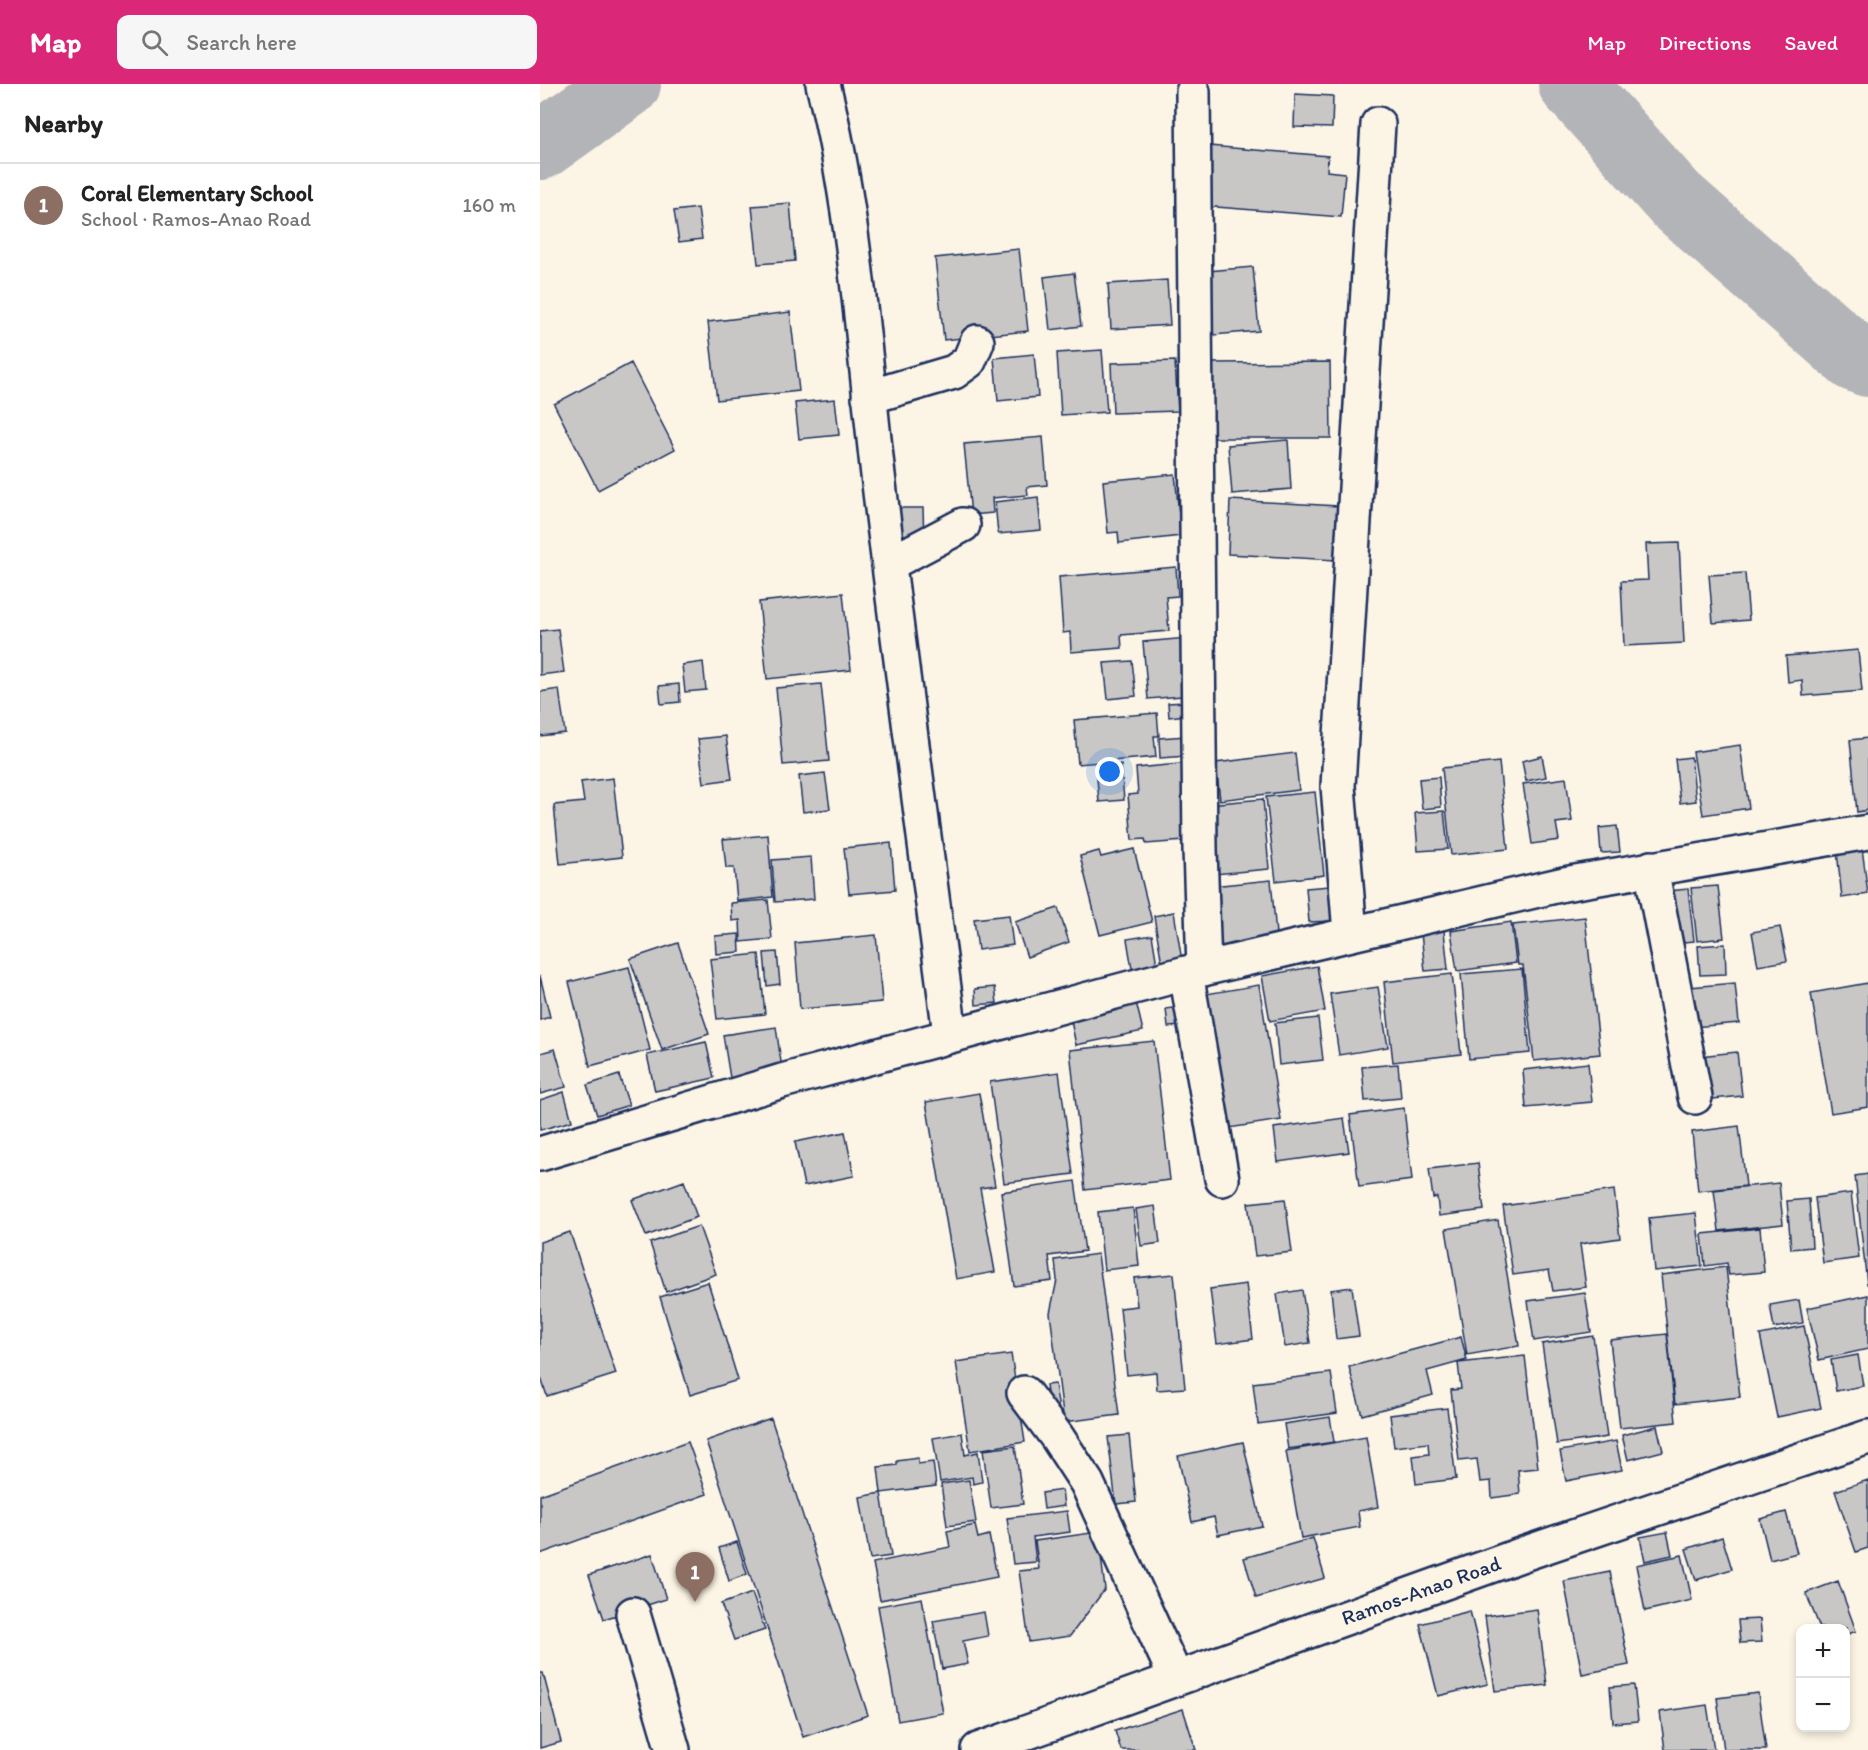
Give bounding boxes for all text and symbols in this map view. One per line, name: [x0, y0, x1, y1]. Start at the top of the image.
search box: [117, 15, 537, 69]
text: Map: [30, 25, 81, 59]
icon: search: [138, 26, 171, 59]
text: Search here: [186, 29, 297, 56]
text: Map: [1588, 30, 1626, 55]
text: Directions: [1659, 30, 1751, 55]
text: Saved: [1784, 30, 1838, 55]
text: Nearby: [24, 107, 103, 139]
text: Coral Elementary School: [81, 180, 313, 207]
text: 1: [39, 193, 48, 217]
text: 160 m: [463, 193, 516, 217]
text: School · Ramos-Anao Road: [81, 207, 311, 231]
your location: [1095, 757, 1124, 786]
street label: Ramos-Anao Road: [1338, 1550, 1504, 1630]
pin: 1: [676, 1552, 714, 1602]
map controls: [1796, 1624, 1850, 1732]
button: +: [1796, 1624, 1850, 1678]
button: −: [1796, 1678, 1850, 1732]

